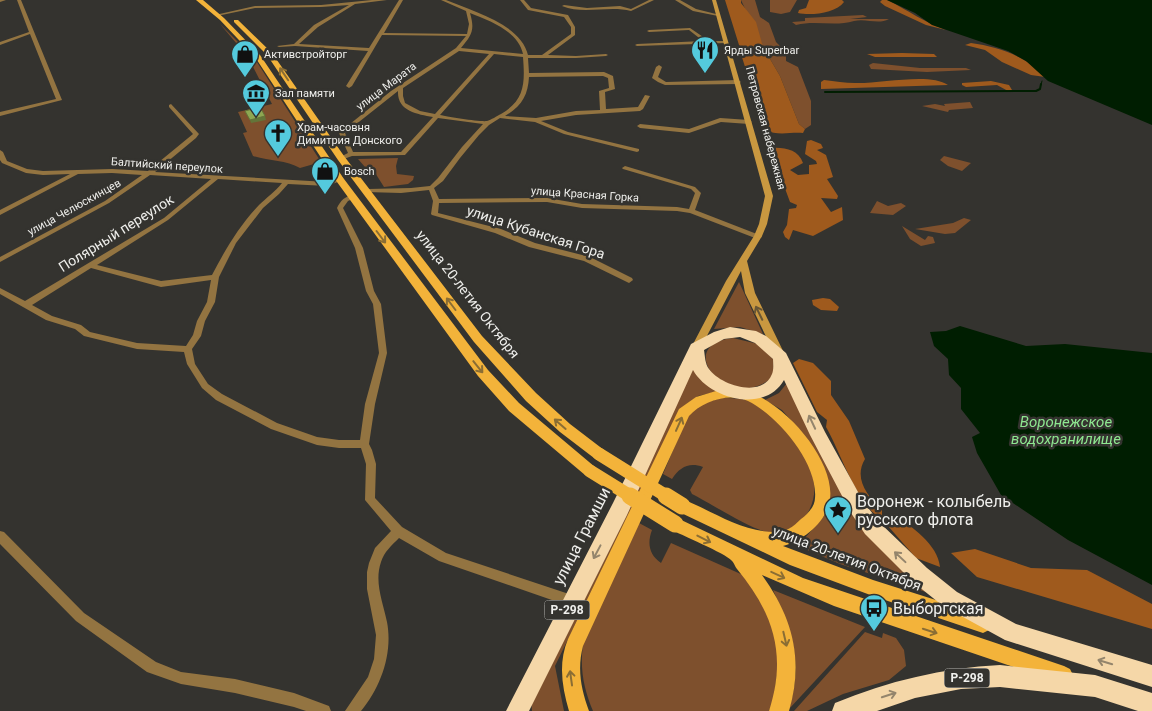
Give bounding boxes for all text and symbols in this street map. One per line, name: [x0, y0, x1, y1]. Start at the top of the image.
restaurant icon: Ярды Superbar: [690, 35, 720, 74]
shop icon: Активстройторг: [230, 39, 260, 78]
place label: Ярды Superbar: [724, 44, 799, 57]
place label: Активстройторг: [264, 48, 347, 61]
street label: улица Марата: [354, 60, 419, 113]
street label: Петровская набережная: [743, 65, 788, 191]
one-way arrow: [278, 67, 288, 81]
museum icon: Зал памяти: [241, 78, 271, 117]
place label: Зал памяти: [275, 87, 335, 100]
church icon: Храм-часовня Димитрия Донского: [263, 118, 293, 157]
place label: Храм-часовня Димитрия Донского: [297, 121, 402, 147]
street label: Балтийский переулок: [111, 155, 223, 176]
shop icon: Bosch: [310, 156, 340, 195]
place label: Bosch: [344, 165, 375, 178]
street label: улица Челюскинцев: [25, 176, 123, 238]
street label: улица Красная Горка: [530, 184, 639, 205]
street label: Полярный переулок: [55, 191, 177, 275]
street label: улица Кубанская Гора: [465, 202, 607, 262]
street label: улица 20-летия Октября: [413, 227, 523, 361]
one-way arrow: [376, 230, 386, 244]
one-way arrow: [446, 298, 457, 311]
one-way arrow: [754, 306, 764, 321]
one-way arrow: [473, 360, 484, 373]
water label: Воронежское водохранилище: [1011, 413, 1121, 448]
one-way arrow: [806, 415, 816, 430]
one-way arrow: [675, 417, 685, 432]
one-way arrow: [554, 418, 567, 430]
street label: улица Грамши: [549, 484, 614, 588]
place label: Воронеж - колыбель русского флота: [857, 492, 1011, 529]
place icon: Воронеж - колыбель русского флота: [823, 495, 853, 534]
street label: улица 20-летия Октября: [771, 522, 923, 594]
one-way arrow: [696, 535, 711, 544]
one-way arrow: [592, 545, 602, 560]
one-way arrow: [893, 551, 906, 563]
one-way arrow: [770, 570, 785, 580]
bus stop icon: Выборгская: [859, 593, 889, 632]
place label: Выборгская: [893, 599, 983, 618]
road number: Р-298: [544, 600, 590, 620]
one-way arrow: [921, 627, 937, 637]
one-way arrow: [781, 631, 790, 647]
one-way arrow: [1098, 656, 1114, 666]
road number: Р-298: [944, 668, 990, 688]
one-way arrow: [565, 671, 575, 687]
one-way arrow: [881, 690, 896, 699]

